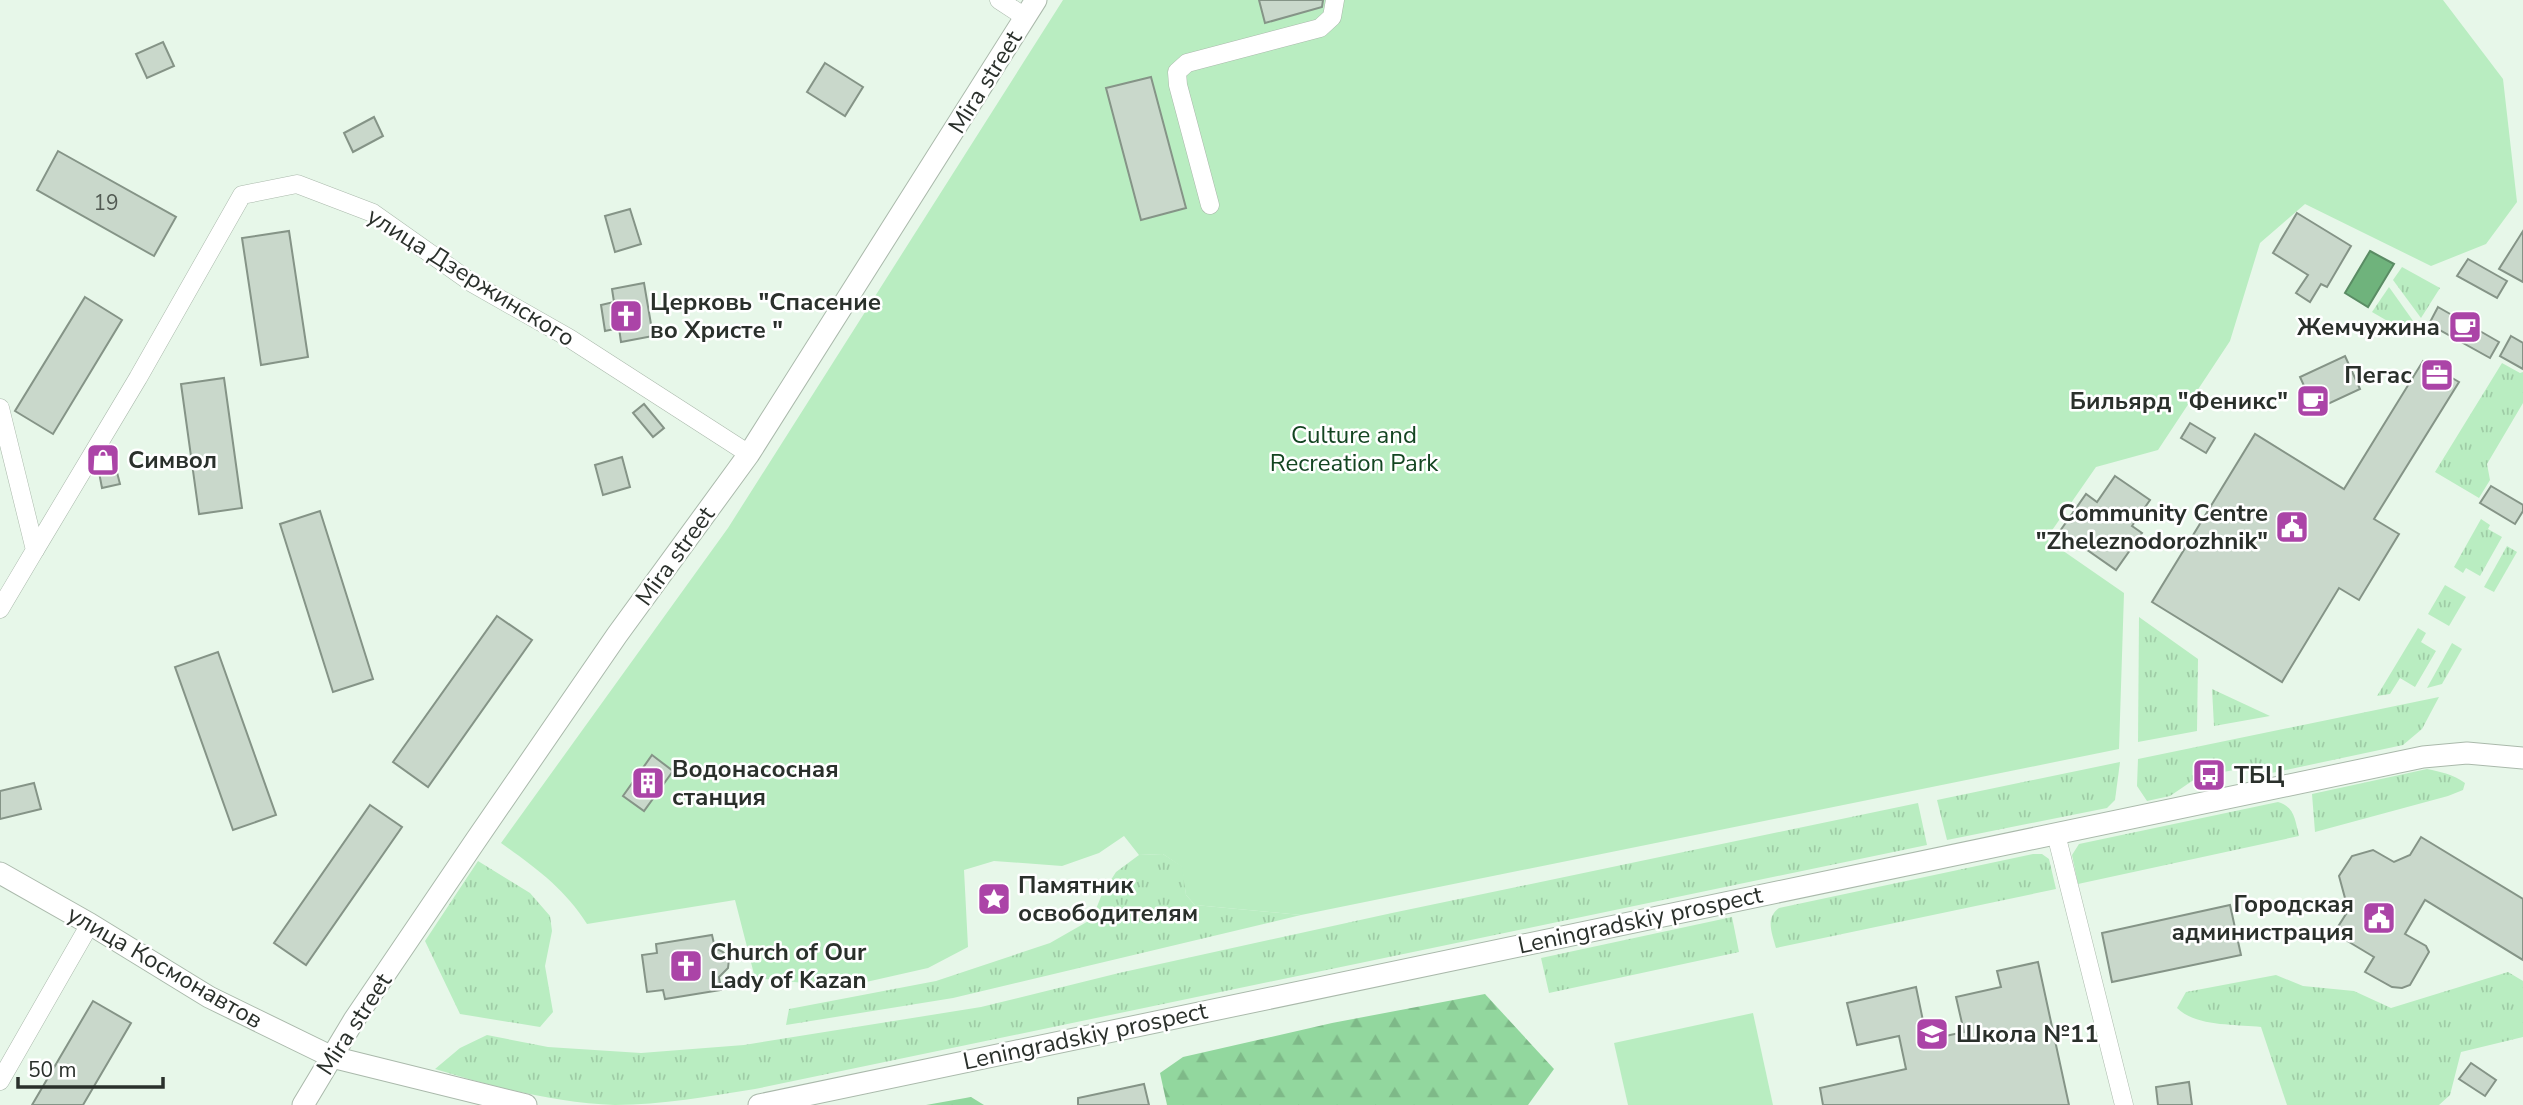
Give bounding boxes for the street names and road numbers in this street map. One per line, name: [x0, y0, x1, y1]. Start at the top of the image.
street label: Mira street: [941, 24, 1030, 140]
street label: улица Дзержинского: [361, 200, 581, 354]
street label: Mira street: [628, 499, 722, 612]
street label: Leningradskiy prospect: [1515, 878, 1766, 962]
street label: улица Космонавтов: [62, 898, 268, 1036]
street label: Mira street: [309, 966, 399, 1081]
street label: Leningradskiy prospect: [960, 994, 1211, 1078]

